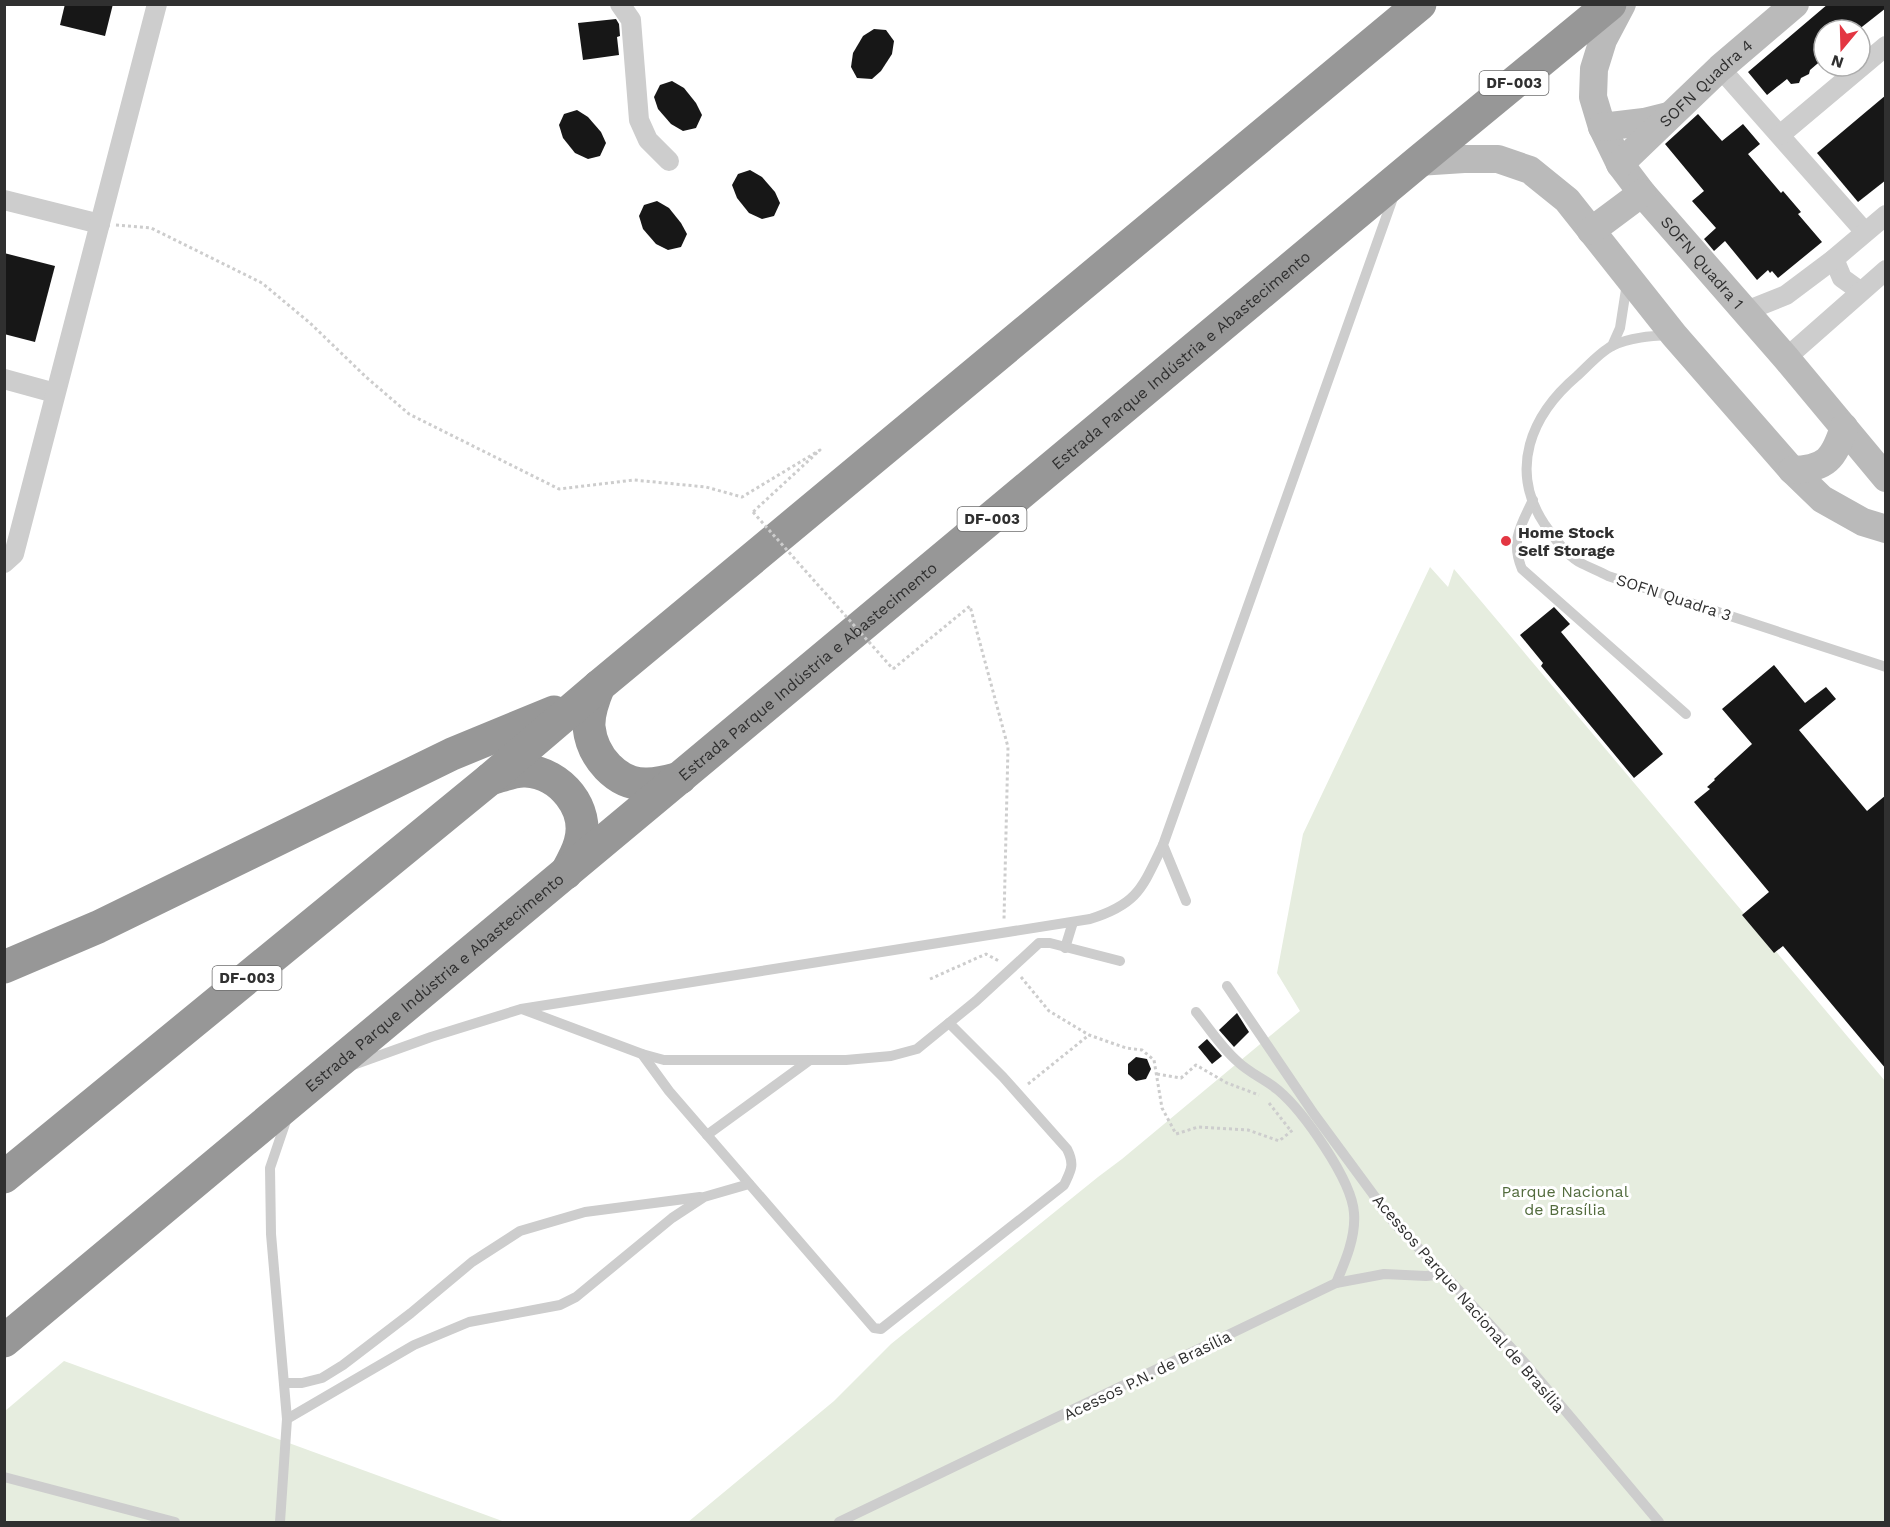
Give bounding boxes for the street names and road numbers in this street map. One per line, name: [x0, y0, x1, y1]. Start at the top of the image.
street label: SOFN Quadra 4: [1655, 35, 1757, 131]
road number: DF-003: [1480, 71, 1549, 95]
street label: SOFN Quadra 1: [1657, 213, 1748, 313]
street label: Estrada Parque Indústria e Abastecimento: [1048, 247, 1314, 474]
road number: DF-003: [958, 507, 1026, 531]
street label: Estrada Parque Indústria e Abastecimento: [674, 558, 941, 785]
street label: SOFN Quadra 3: [1614, 570, 1734, 625]
street label: Estrada Parque Indústria e Abastecimento: [301, 869, 568, 1096]
road number: DF-003: [212, 966, 282, 990]
street label: Acessos Parque Nacional de Brasília: [1369, 1191, 1568, 1416]
street label: Acessos P.N. de Brasília: [1060, 1327, 1234, 1424]

